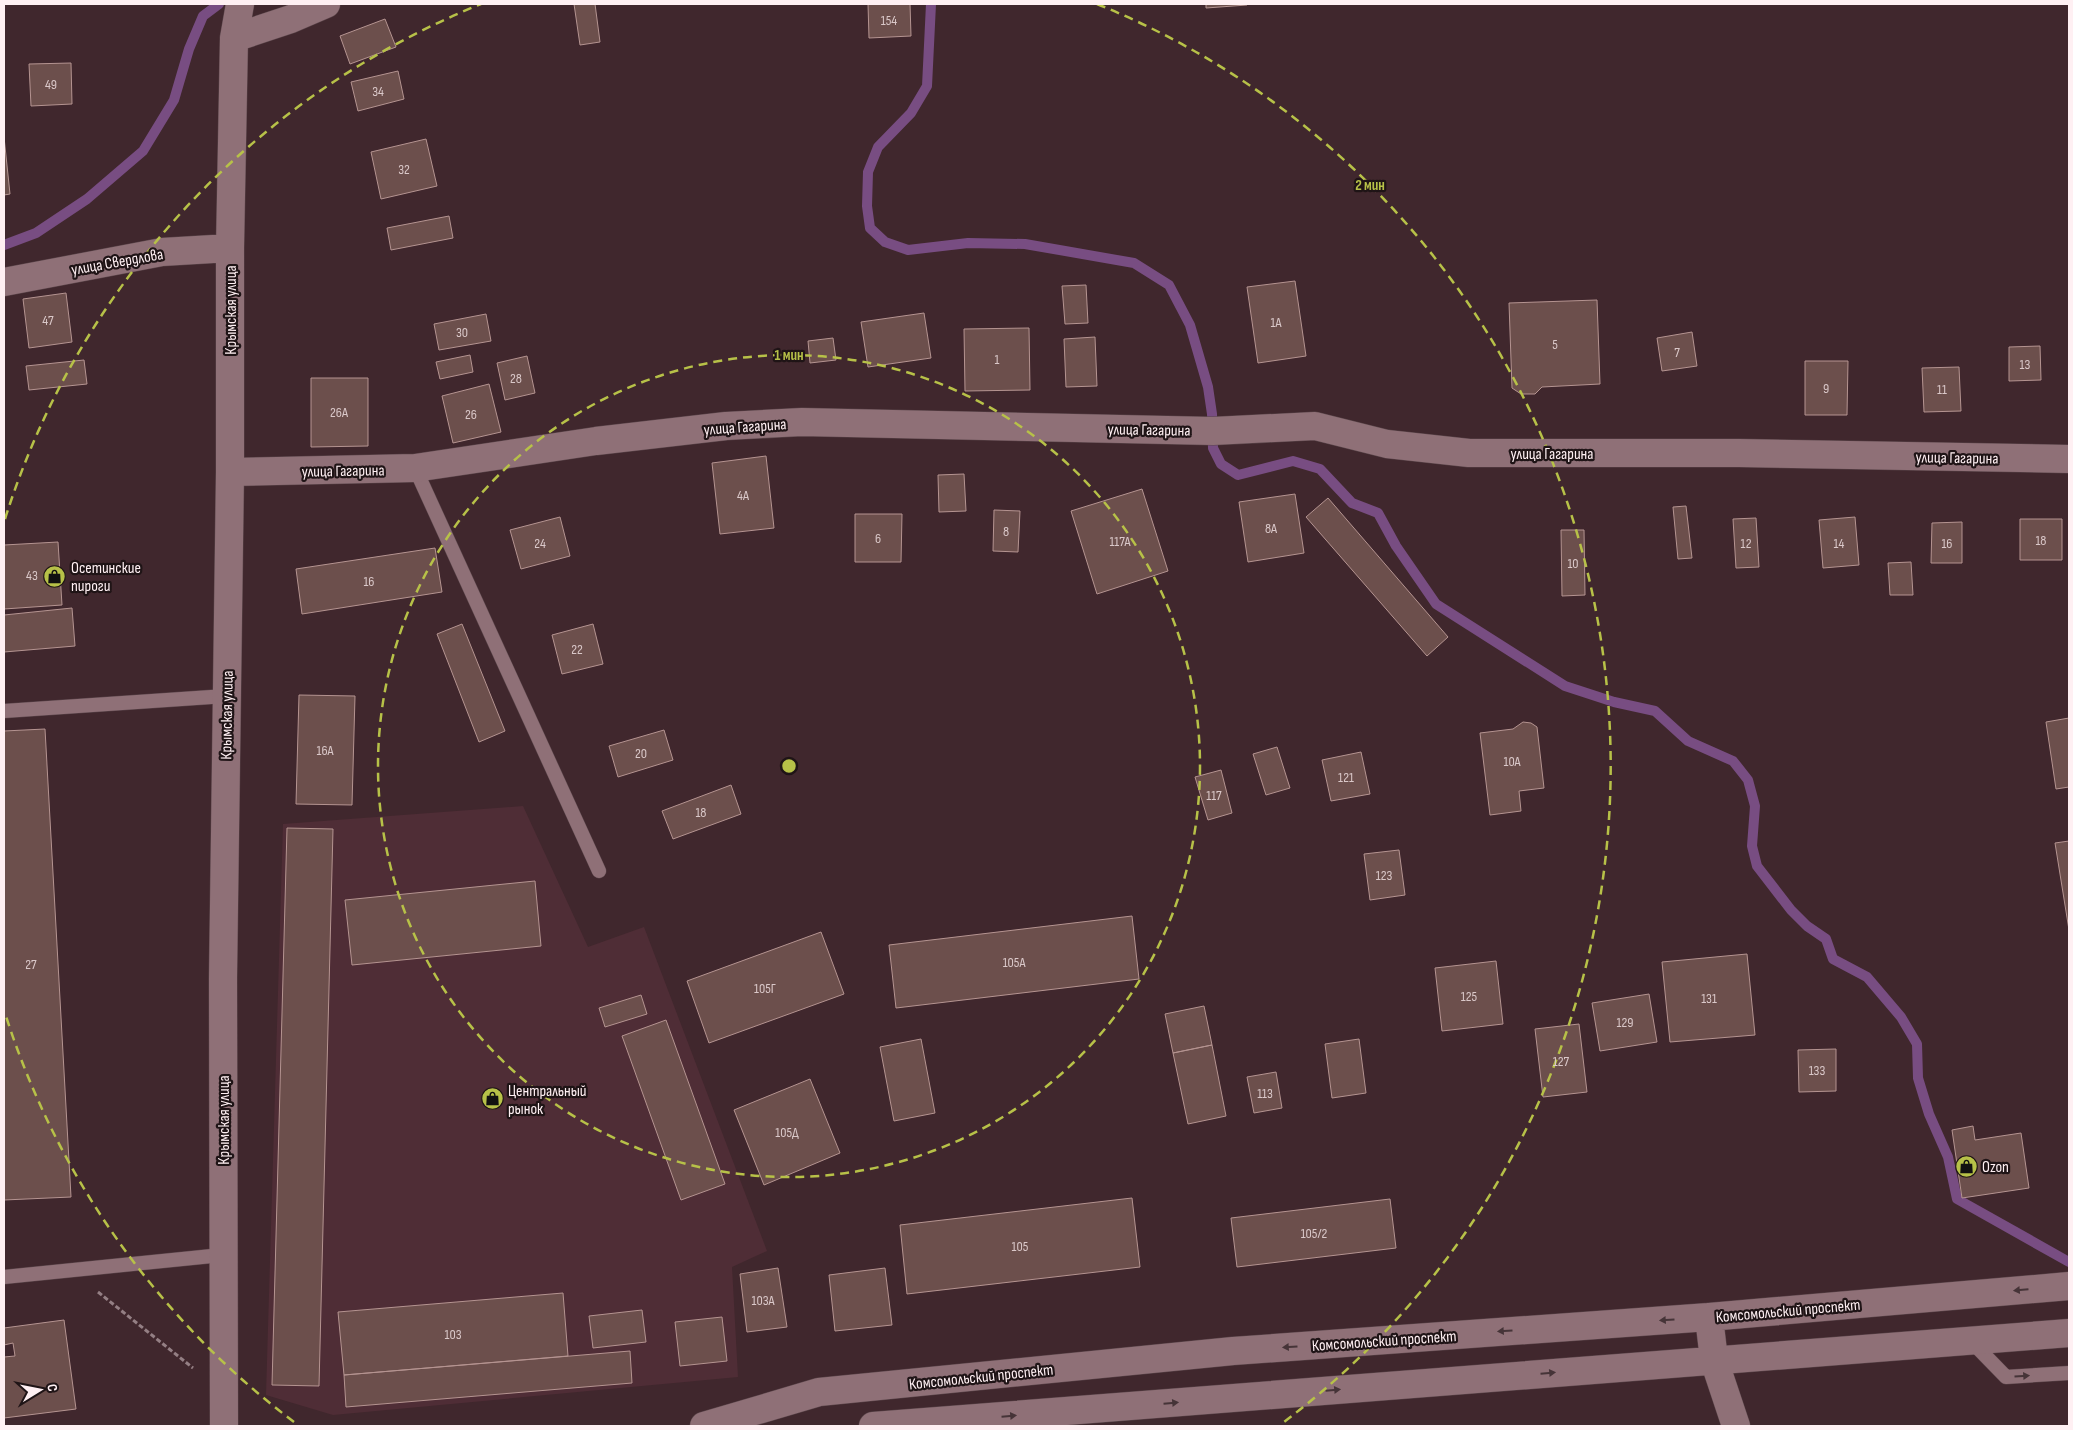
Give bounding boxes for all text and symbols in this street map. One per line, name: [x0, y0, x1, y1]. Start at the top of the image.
house number: 154: [881, 12, 897, 29]
house number: 49: [45, 76, 57, 93]
house number: 34: [372, 83, 384, 100]
house number: 32: [398, 161, 410, 178]
text: 2 мин: [1355, 176, 1385, 195]
street label: улица Свердлова: [70, 245, 165, 280]
street label: Крымская улица: [222, 265, 241, 355]
house number: 47: [42, 312, 54, 329]
house number: 1А: [1270, 314, 1283, 331]
house number: 30: [456, 324, 468, 341]
house number: 5: [1552, 336, 1558, 353]
house number: 7: [1674, 344, 1680, 361]
text: 1 мин: [774, 346, 804, 365]
house number: 1: [995, 351, 1000, 368]
house number: 13: [2020, 356, 2031, 373]
house number: 28: [510, 370, 522, 387]
house number: 9: [1823, 380, 1829, 397]
house number: 11: [1937, 381, 1947, 398]
house number: 26А: [330, 404, 349, 421]
house number: 26: [465, 406, 477, 423]
street label: улица Гагарина: [703, 415, 787, 440]
street label: улица Гагарина: [1107, 420, 1191, 441]
street label: улица Гагарина: [1511, 445, 1593, 464]
street label: улица Гагарина: [1915, 448, 1999, 469]
street label: улица Гагарина: [301, 461, 385, 482]
house number: 4А: [737, 487, 750, 504]
house number: 8А: [1265, 520, 1278, 537]
house number: 8: [1003, 523, 1009, 540]
house number: 6: [875, 530, 881, 547]
house number: 18: [2035, 532, 2047, 549]
house number: 117А: [1109, 533, 1132, 550]
house number: 24: [534, 535, 546, 552]
house number: 12: [1741, 535, 1752, 552]
house number: 14: [1834, 535, 1845, 552]
house number: 16: [1941, 535, 1953, 552]
house number: 10: [1567, 555, 1579, 572]
place label: Осетинские пироги: [71, 559, 141, 596]
shop icon: Осетинские пироги: [43, 564, 67, 588]
house number: 43: [26, 567, 38, 584]
house number: 16: [363, 573, 375, 590]
house number: 22: [571, 641, 583, 658]
street label: Крымская улица: [217, 670, 238, 760]
house number: 16А: [316, 742, 335, 759]
house number: 20: [635, 745, 647, 762]
house number: 10А: [1503, 753, 1522, 770]
centre of rings: [780, 757, 798, 775]
house number: 121: [1338, 769, 1354, 786]
house number: 117: [1206, 787, 1222, 804]
house number: 18: [695, 804, 707, 821]
house number: 123: [1376, 867, 1392, 884]
house number: 105А: [1003, 954, 1026, 971]
house number: 27: [25, 956, 37, 973]
house number: 105Г: [754, 980, 776, 997]
house number: 125: [1461, 988, 1478, 1005]
house number: 131: [1701, 990, 1717, 1007]
house number: 129: [1616, 1014, 1634, 1031]
house number: 127: [1553, 1053, 1570, 1070]
house number: 133: [1809, 1062, 1825, 1079]
street label: Крымская улица: [215, 1075, 234, 1165]
place label: Центральный рынок: [508, 1082, 587, 1119]
house number: 113: [1257, 1085, 1273, 1102]
shop icon: Центральный рынок: [480, 1087, 504, 1111]
house number: 105Д: [775, 1124, 799, 1141]
shop icon: Ozon: [1954, 1154, 1978, 1178]
place label: Ozon: [1982, 1158, 2009, 1177]
house number: 105/2: [1301, 1225, 1328, 1242]
house number: 105: [1012, 1238, 1029, 1255]
one-way arrow: [2012, 1287, 2028, 1295]
house number: 103А: [751, 1292, 776, 1309]
street label: Комсомольский проспект: [1715, 1296, 1861, 1327]
one-way arrow: [1659, 1316, 1675, 1324]
house number: 103: [444, 1326, 462, 1343]
street label: Комсомольский проспект: [1311, 1327, 1457, 1356]
one-way arrow: [1497, 1328, 1513, 1336]
one-way arrow: [1282, 1344, 1298, 1352]
street label: Комсомольский проспект: [908, 1360, 1054, 1395]
north arrow: [15, 1365, 65, 1415]
one-way arrow: [1540, 1369, 1556, 1377]
one-way arrow: [2014, 1372, 2030, 1380]
text: С: [43, 1383, 61, 1393]
one-way arrow: [1326, 1386, 1342, 1394]
one-way arrow: [1164, 1398, 1180, 1406]
one-way arrow: [1002, 1411, 1018, 1419]

